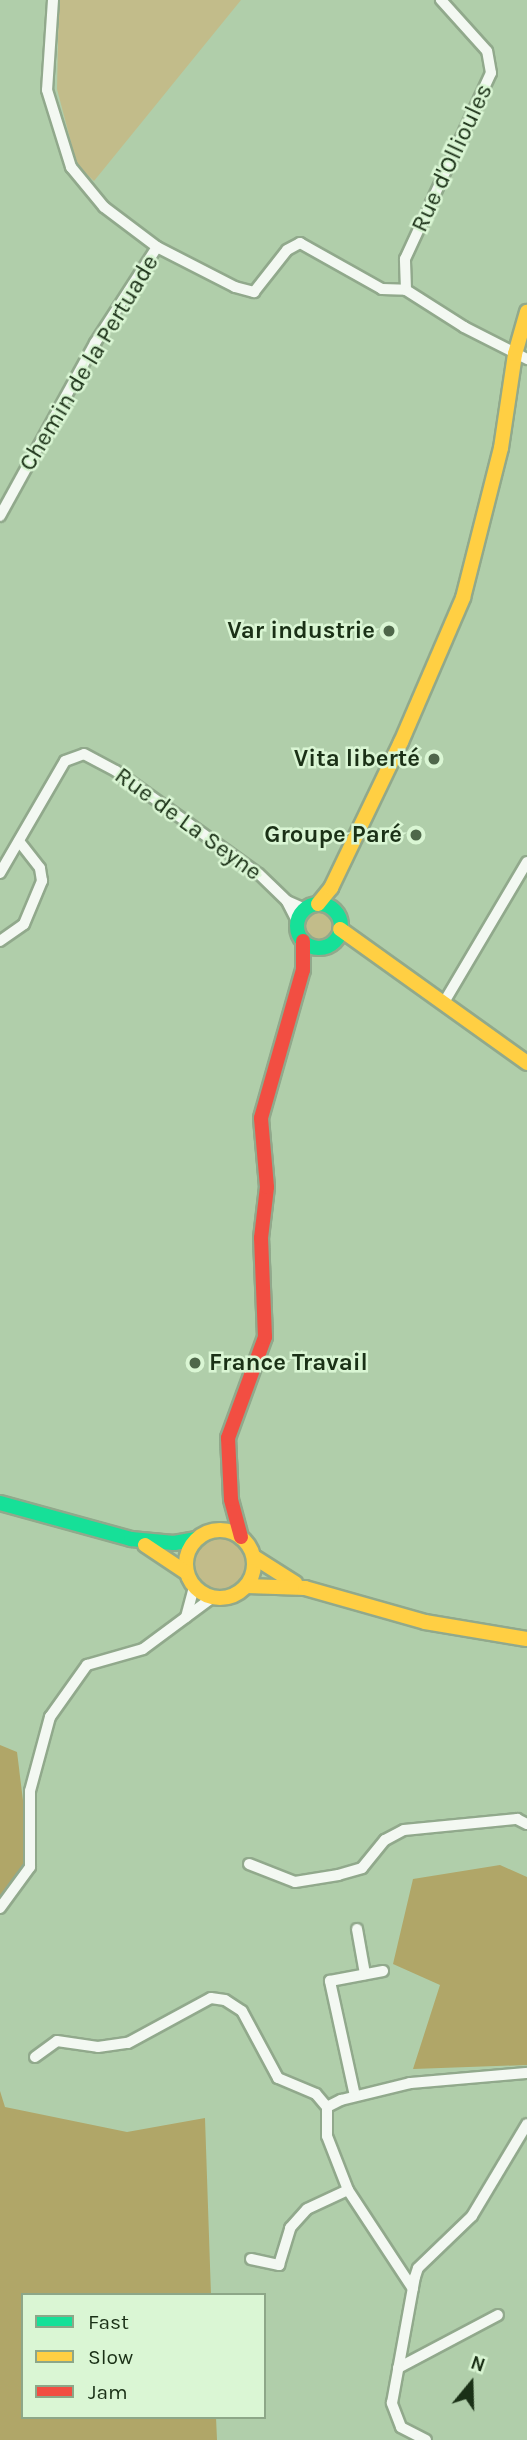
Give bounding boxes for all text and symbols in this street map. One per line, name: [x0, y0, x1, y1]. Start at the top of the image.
street label: Rue d'Ollioules: [405, 79, 499, 237]
street label: Chemin de la Pertuade: [13, 250, 165, 476]
place label: Var industrie: [227, 617, 375, 645]
marker: Var industrie: [381, 623, 397, 639]
place label: Vita liberté: [294, 745, 420, 773]
marker: Vita liberté: [426, 751, 442, 767]
street label: Rue de La Seyne: [109, 761, 267, 887]
place label: Groupe Paré: [264, 821, 402, 849]
marker: Groupe Paré: [408, 827, 424, 843]
place label: France Travail: [209, 1349, 368, 1377]
marker: France Travail: [187, 1355, 203, 1371]
legend: [21, 2293, 266, 2419]
text: Fast: [88, 2310, 129, 2334]
text: Slow: [88, 2345, 133, 2369]
north arrow: [436, 2349, 506, 2419]
text: N: [468, 2352, 488, 2377]
text: Jam: [88, 2380, 128, 2404]

